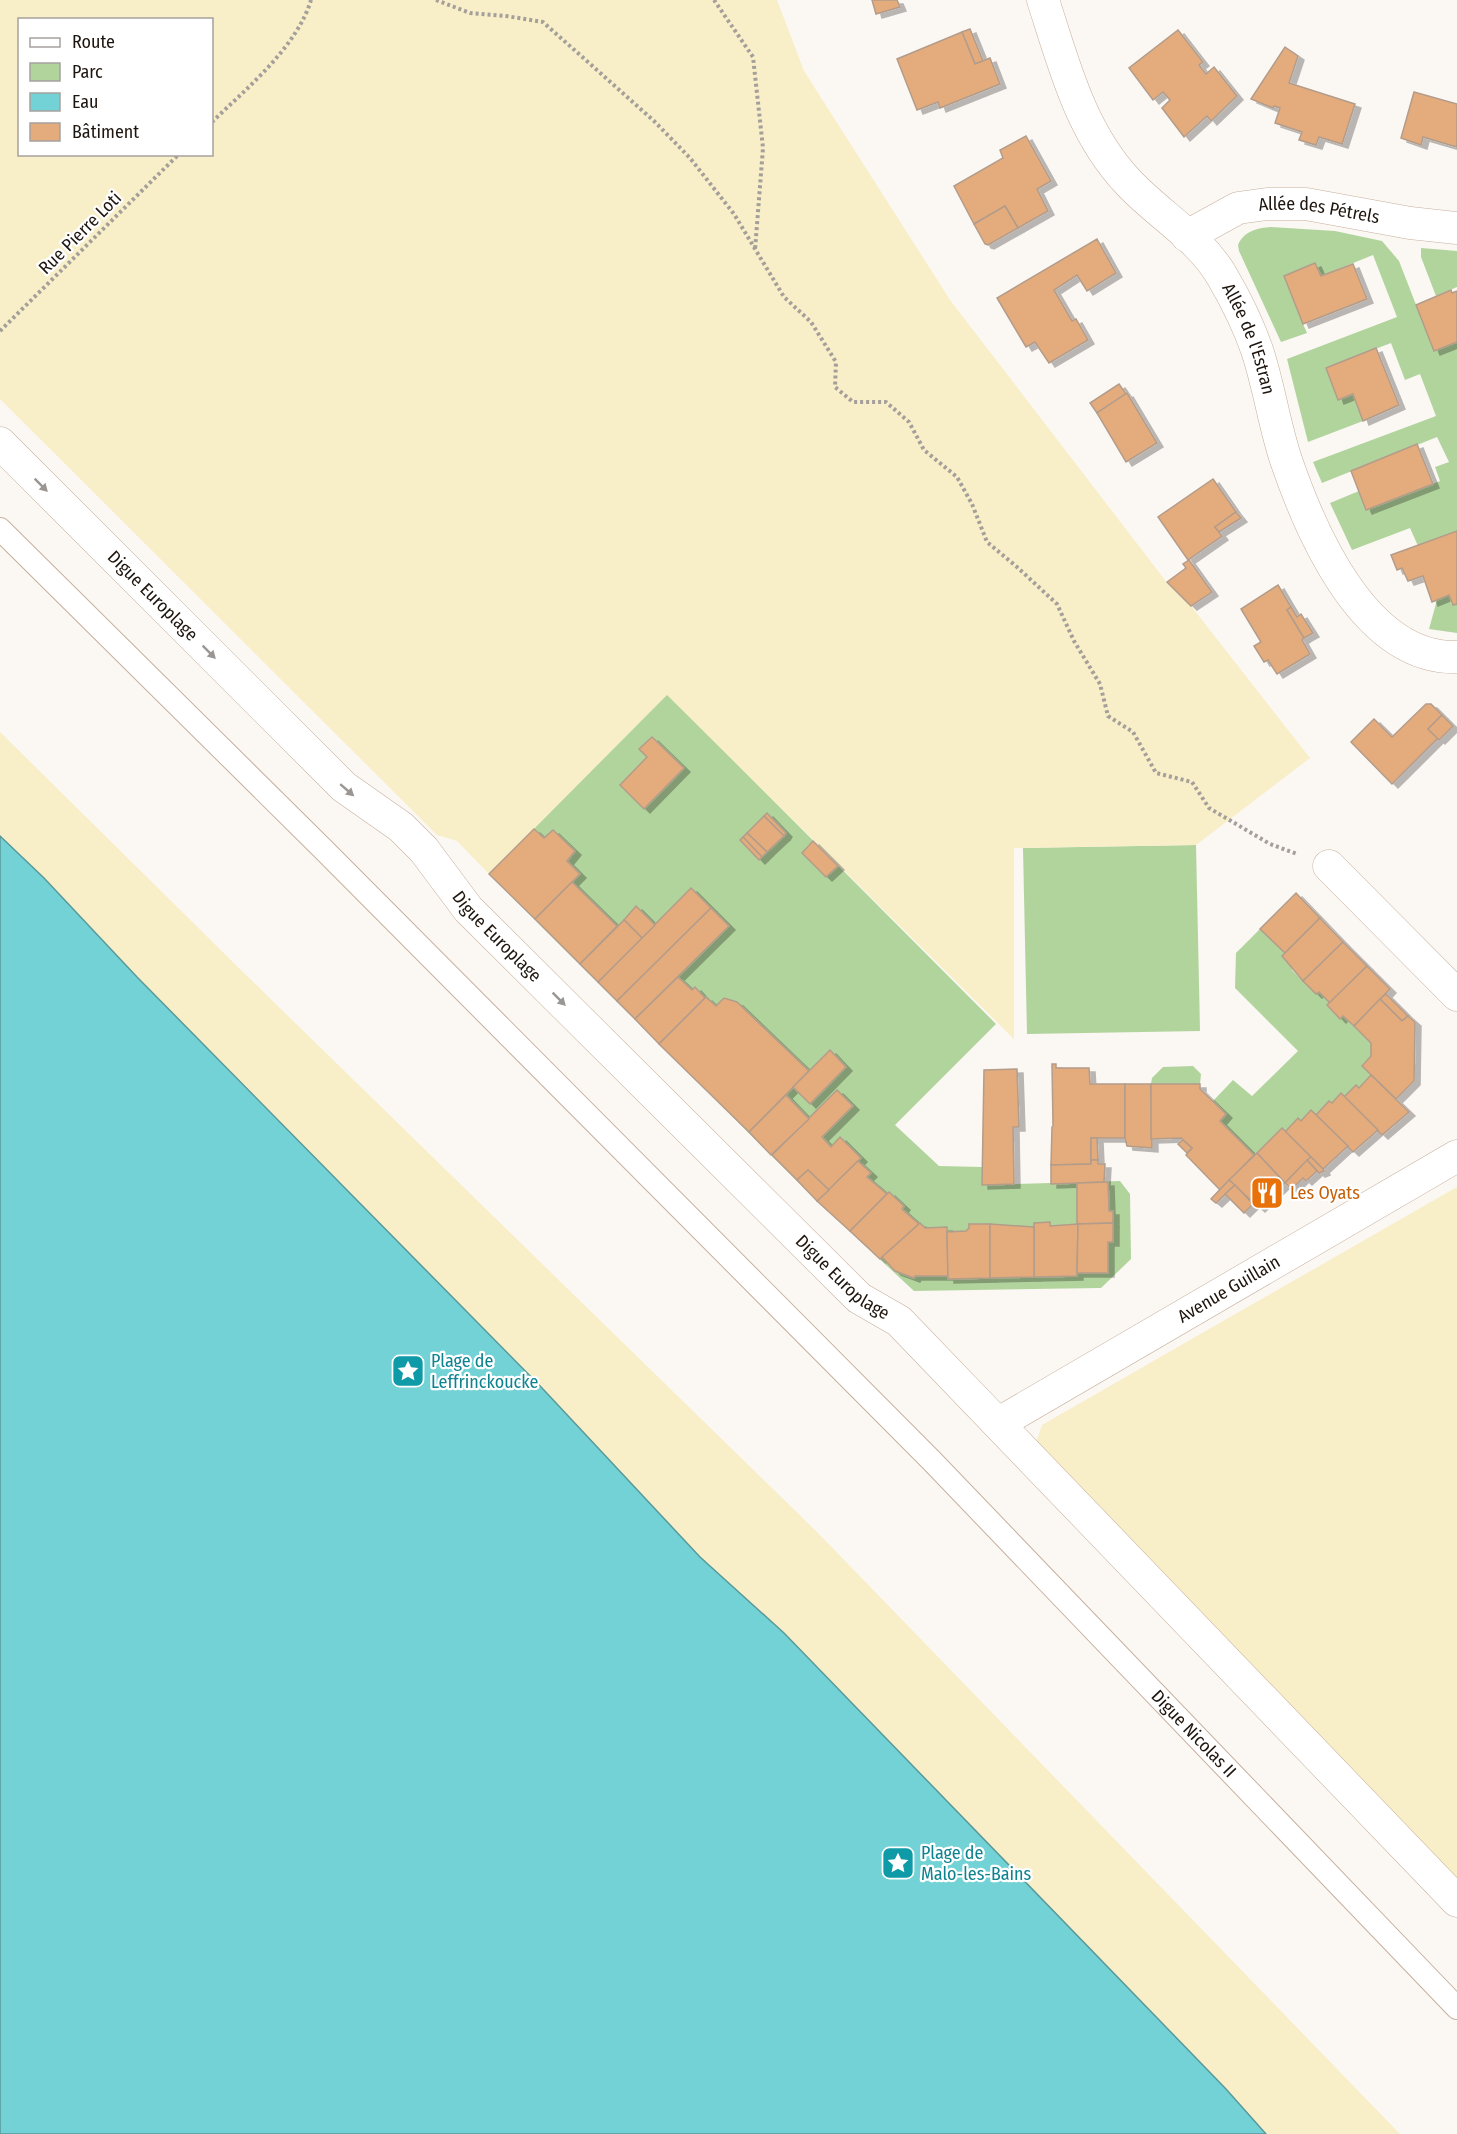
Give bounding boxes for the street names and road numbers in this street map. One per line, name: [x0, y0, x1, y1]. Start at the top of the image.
street label: Rue Pierre Loti: [34, 187, 126, 279]
street label: Allée des Pétrels: [1257, 193, 1382, 228]
street label: Allée de l'Estran: [1217, 279, 1280, 397]
street label: Digue Europlage: [103, 546, 203, 646]
street label: Digue Europlage: [447, 887, 546, 987]
street label: Digue Europlage: [791, 1230, 894, 1324]
street label: Avenue Guillain: [1174, 1251, 1284, 1327]
street label: Digue Nicolas II: [1147, 1685, 1241, 1782]

